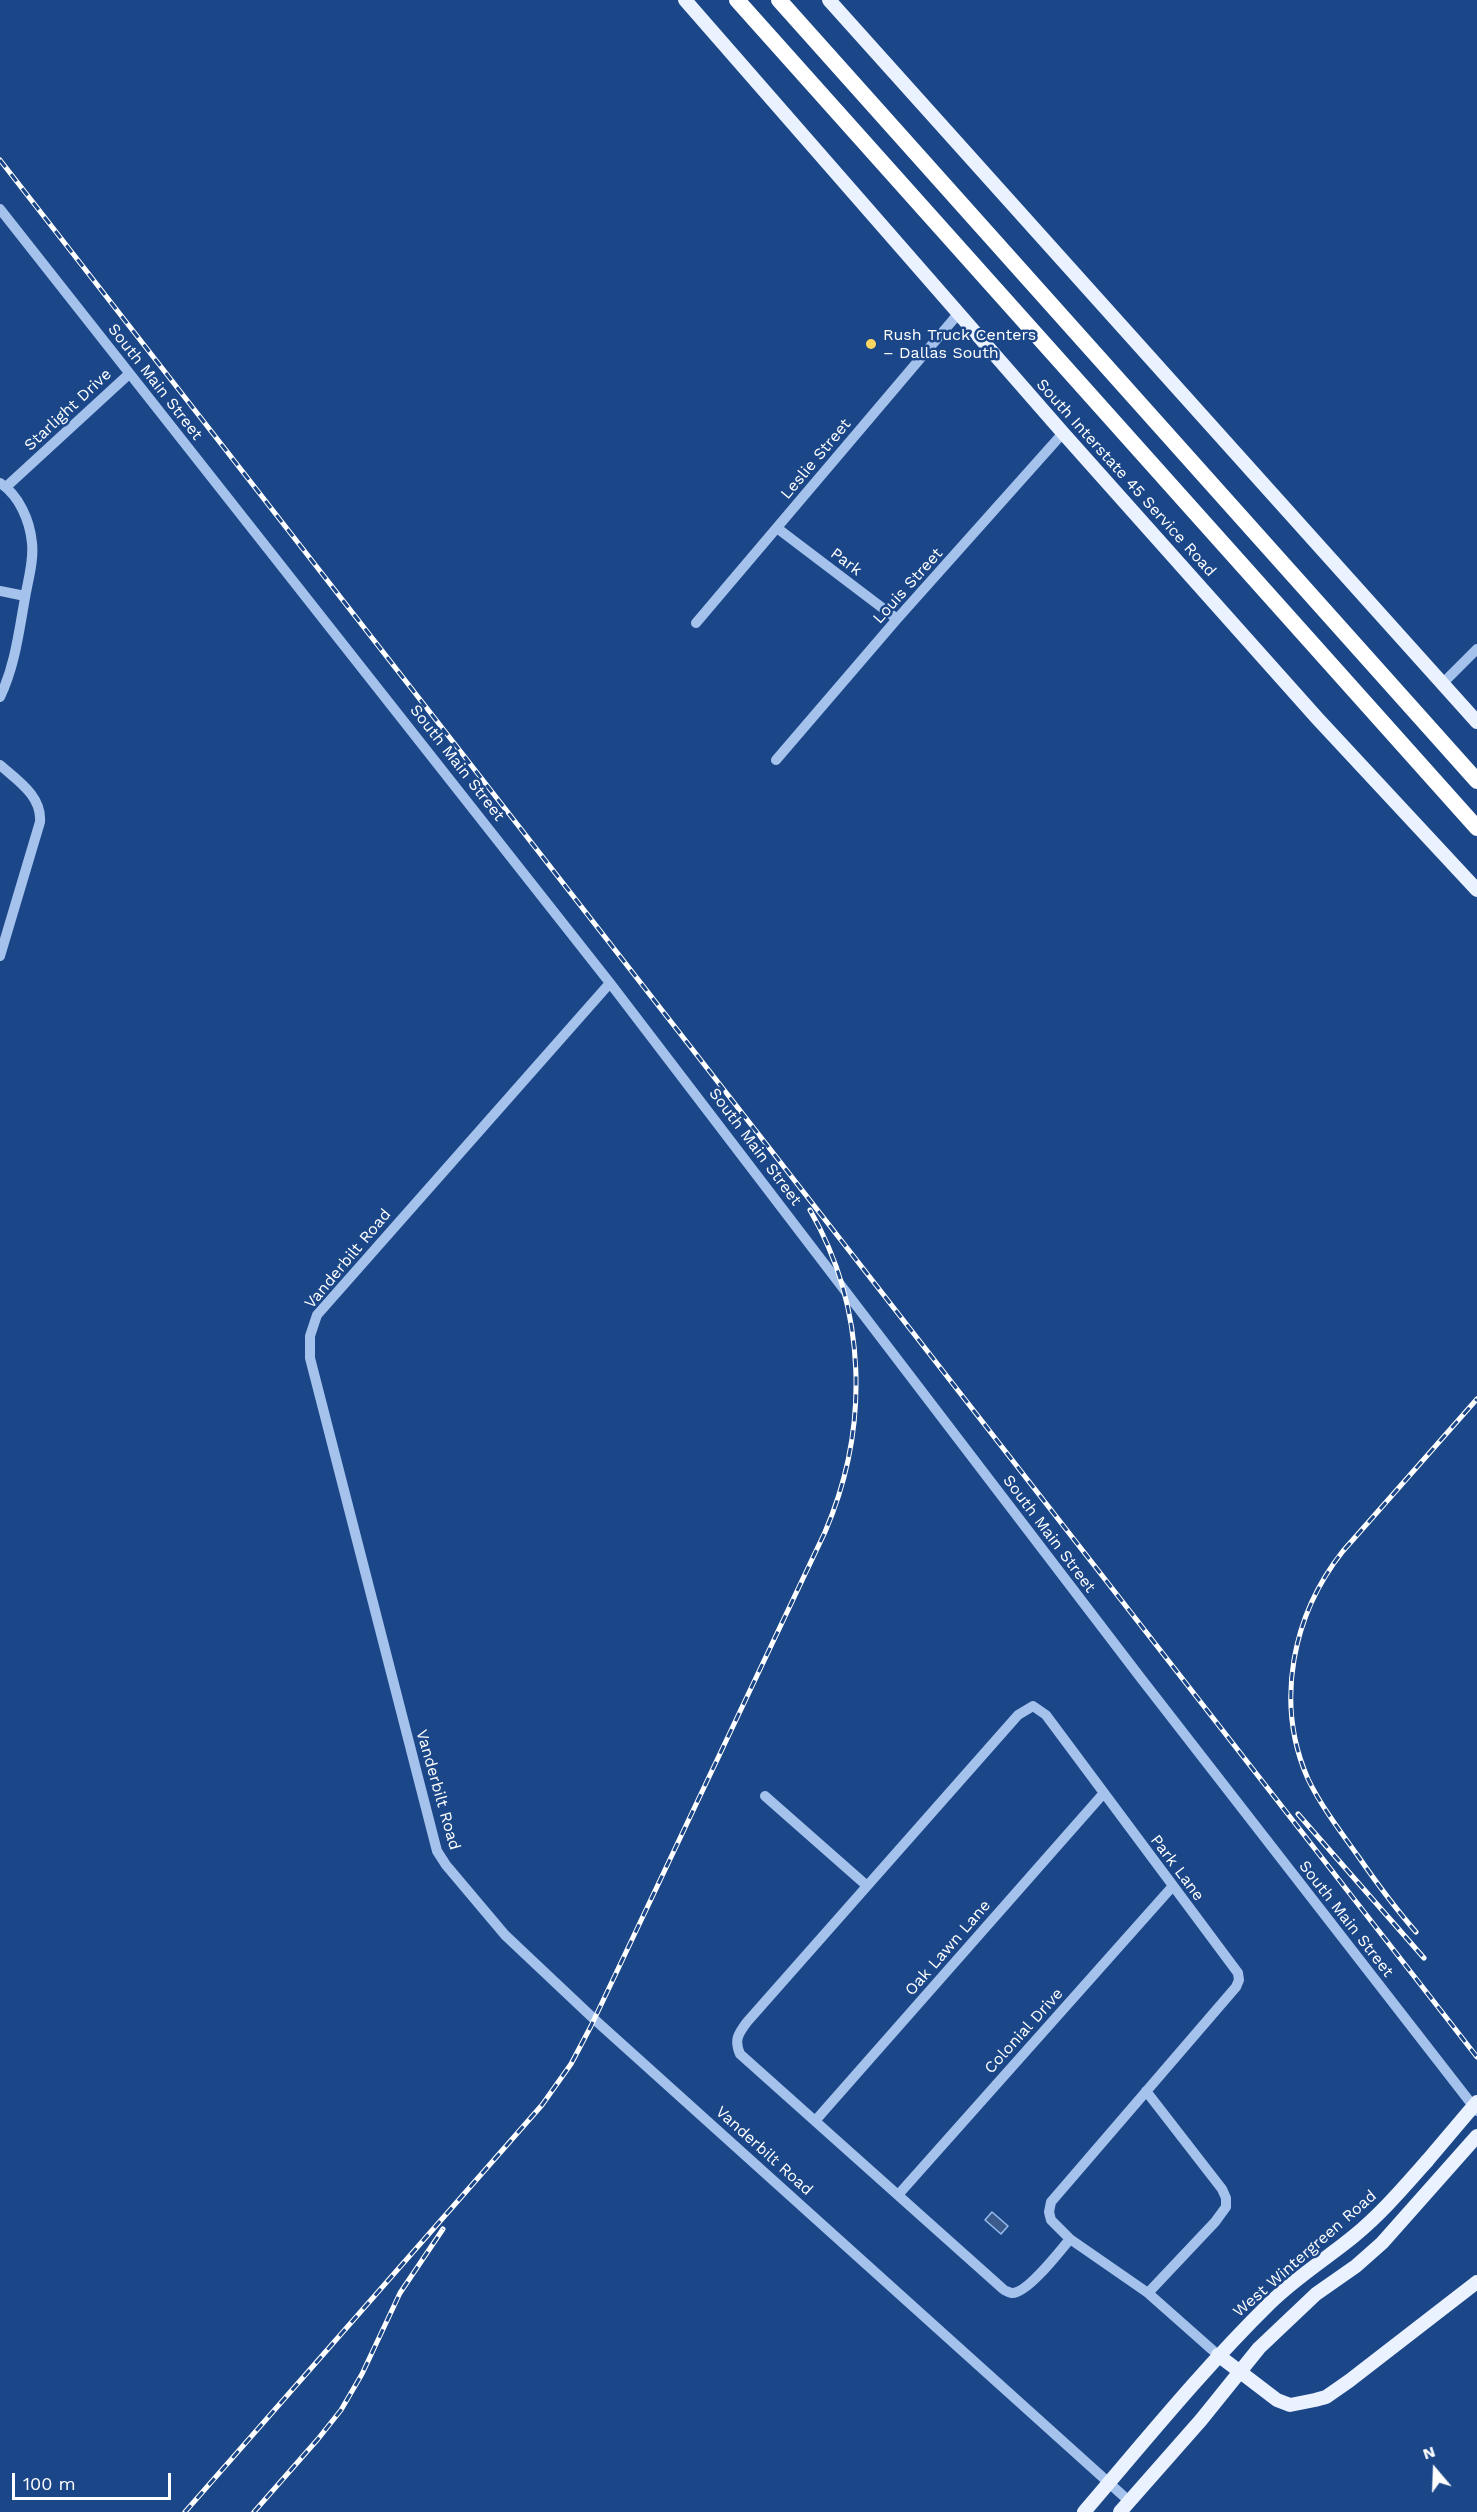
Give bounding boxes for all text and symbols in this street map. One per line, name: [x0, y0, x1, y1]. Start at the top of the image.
street label: South Main Street: [104, 320, 206, 444]
place label: Rush Truck Centers – Dallas South: [883, 325, 1036, 363]
marker: Rush Truck Centers – Dallas South: [864, 337, 878, 351]
street label: Starlight Drive: [21, 365, 115, 455]
street label: South Interstate 45 Service Road: [1032, 375, 1220, 581]
street label: Leslie Street: [777, 415, 855, 503]
street label: Park: [826, 544, 866, 580]
street label: Louis Street: [869, 544, 947, 628]
street label: South Main Street: [406, 701, 508, 825]
street label: South Main Street: [705, 1084, 805, 1210]
street label: Vanderbilt Road: [301, 1205, 395, 1313]
street label: South Main Street: [999, 1471, 1099, 1597]
street label: Vanderbilt Road: [412, 1728, 464, 1852]
street label: Park Lane: [1146, 1831, 1208, 1905]
street label: South Main Street: [1295, 1857, 1397, 1981]
street label: Oak Lawn Lane: [901, 1896, 995, 2000]
street label: Colonial Drive: [981, 1984, 1067, 2078]
street label: Vanderbilt Road: [711, 2102, 817, 2200]
street label: West Wintergreen Road: [1229, 2186, 1381, 2322]
north arrow: [1405, 2440, 1465, 2500]
text: N: [1420, 2442, 1438, 2463]
scale bar: [15, 2461, 174, 2499]
text: 100 m: [23, 2473, 76, 2494]

